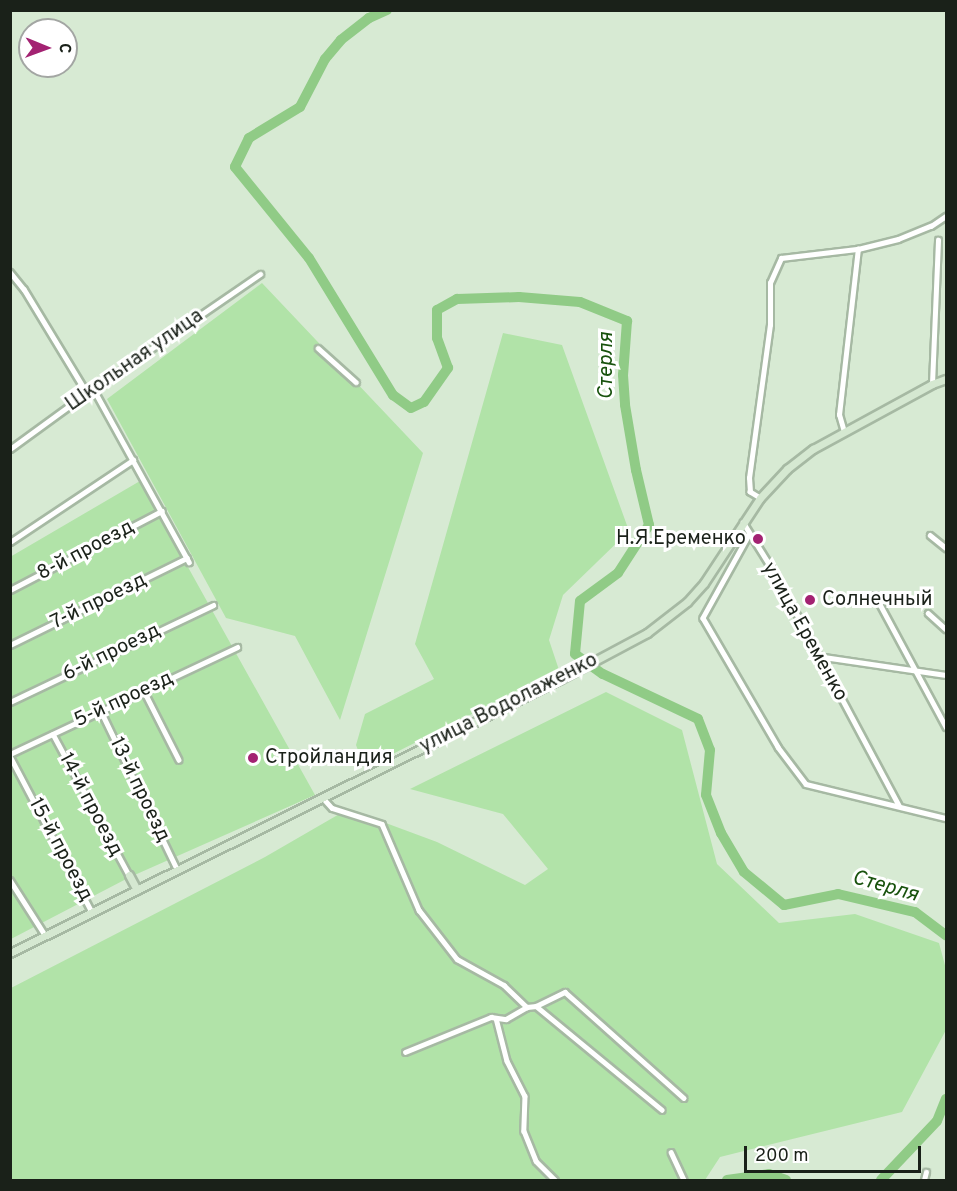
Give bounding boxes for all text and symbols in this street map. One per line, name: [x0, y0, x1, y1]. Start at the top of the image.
north arrow: [18, 18, 78, 78]
text: С: [54, 43, 74, 54]
street label: Школьная улица: [62, 305, 208, 417]
water label: Стерля: [594, 332, 620, 400]
street label: 8-й проезд: [34, 516, 138, 586]
place label: Н.Я.Еременко: [616, 527, 746, 551]
marker: Н.Я.Еременко: [751, 532, 765, 546]
street label: улица Еременко: [756, 558, 852, 706]
street label: 7-й проезд: [47, 569, 151, 635]
place label: Солнечный: [822, 588, 932, 612]
marker: Солнечный: [803, 593, 817, 607]
street label: 6-й проезд: [59, 619, 165, 687]
street label: улица Водолаженко: [416, 649, 602, 759]
street label: 5-й проезд: [71, 667, 177, 733]
street label: 13-й проезд: [103, 734, 175, 846]
place label: Стройландия: [265, 746, 393, 770]
street label: 14-й проезд: [53, 749, 127, 861]
marker: Стройландия: [246, 751, 260, 765]
street label: 15-й проезд: [23, 794, 97, 906]
water label: Стерля: [849, 866, 921, 908]
scale bar: [747, 1134, 924, 1172]
text: 200 m: [755, 1145, 808, 1168]

